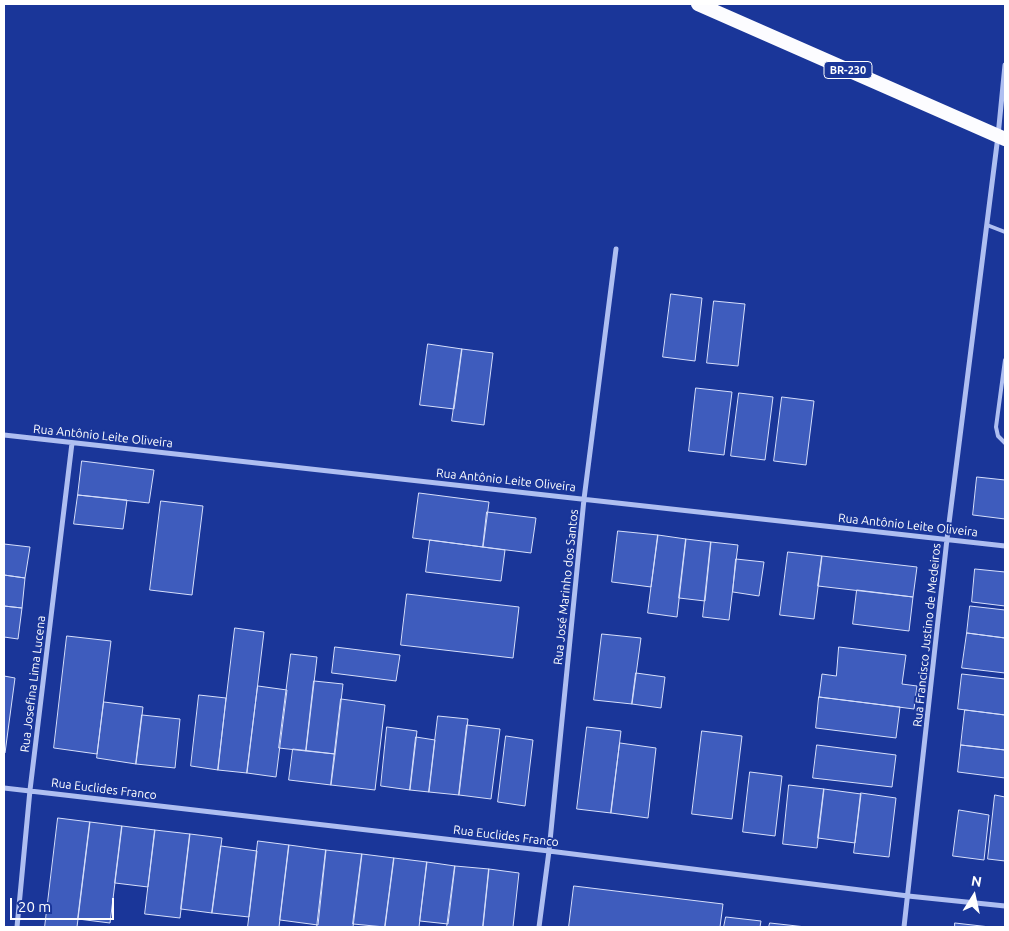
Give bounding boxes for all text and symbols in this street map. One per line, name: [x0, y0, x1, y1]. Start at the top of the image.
road number: BR-230: [824, 62, 872, 78]
street label: Rua Antônio Leite Oliveira: [32, 422, 174, 450]
street label: Rua Antônio Leite Oliveira: [435, 466, 577, 494]
street label: Rua José Marinho dos Santos: [551, 508, 581, 666]
street label: Rua Antônio Leite Oliveira: [837, 511, 979, 539]
street label: Rua Francisco Justino de Medeiros: [910, 542, 944, 728]
street label: Rua Josefina Lima Lucena: [17, 615, 49, 753]
street label: Rua Euclides Franco: [50, 775, 158, 803]
street label: Rua Euclides Franco: [452, 822, 560, 850]
north arrow: [949, 871, 999, 921]
text: N: [970, 872, 983, 890]
scale bar: [12, 888, 116, 920]
text: 20 m: [18, 898, 51, 915]

